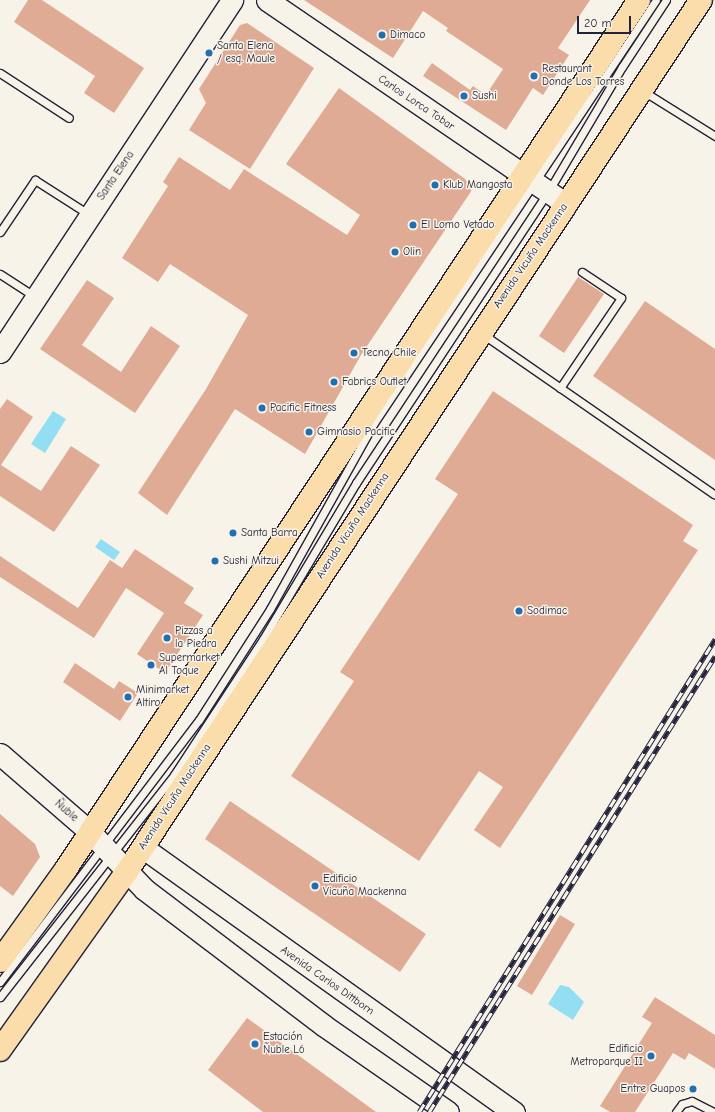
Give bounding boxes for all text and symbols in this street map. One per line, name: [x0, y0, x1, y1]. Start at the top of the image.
scale bar: [579, 8, 633, 34]
text: 20 m: [584, 16, 612, 30]
place label: Dimaco: [390, 28, 425, 42]
marker: Dimaco: [377, 30, 387, 40]
place label: Santa Elena / esq. Maule: [217, 40, 275, 66]
marker: Santa Elena / esq. Maule: [204, 48, 214, 58]
place label: Restaurant Donde Los Torres: [542, 63, 624, 89]
marker: Restaurant Donde Los Torres: [529, 71, 539, 81]
street label: Carlos Lorca Tobar: [375, 73, 457, 133]
place label: Sushi: [472, 89, 497, 103]
marker: Sushi: [459, 91, 469, 101]
street label: Santa Elena: [95, 149, 137, 203]
place label: Klub Mangosta: [443, 178, 512, 192]
marker: Klub Mangosta: [430, 180, 440, 190]
street label: Avenida Vicuña Mackenna: [491, 201, 571, 311]
place label: El Lomo Vetado: [421, 218, 494, 232]
marker: El Lomo Vetado: [408, 220, 418, 230]
place label: Olin: [403, 245, 421, 259]
marker: Olin: [390, 247, 400, 257]
place label: Tecno Chile: [362, 346, 416, 360]
marker: Tecno Chile: [349, 348, 359, 358]
place label: Fabrics Outlet: [342, 375, 407, 389]
marker: Fabrics Outlet: [329, 377, 339, 387]
place label: Pacific Fitness: [270, 401, 336, 415]
marker: Pacific Fitness: [257, 403, 267, 413]
place label: Gimnasio Pacific: [317, 425, 395, 439]
marker: Gimnasio Pacific: [304, 427, 314, 437]
street label: Avenida Vicuña Mackenna: [314, 471, 392, 581]
place label: Santa Barra: [241, 526, 298, 540]
marker: Santa Barra: [228, 528, 238, 538]
place label: Sushi Mitzui: [223, 554, 279, 568]
marker: Sushi Mitzui: [210, 556, 220, 566]
place label: Sodimac: [527, 604, 567, 618]
marker: Sodimac: [514, 606, 524, 616]
place label: Pizzas a la Piedra: [175, 625, 217, 651]
marker: Pizzas a la Piedra: [162, 633, 172, 643]
place label: Supermarket Al Toque: [159, 652, 219, 678]
marker: Supermarket Al Toque: [146, 660, 156, 670]
place label: Minimarket Altiro: [136, 684, 189, 710]
marker: Minimarket Altiro: [123, 692, 133, 702]
street label: Avenida Vicuña Mackenna: [136, 742, 214, 852]
street label: Ñuble: [52, 797, 80, 825]
place label: Edificio Vicuña Mackenna: [323, 873, 406, 899]
marker: Edificio Vicuña Mackenna: [310, 881, 320, 891]
street label: Avenida Carlos Dittborn: [278, 944, 376, 1018]
place label: Estación Ñuble L6: [263, 1031, 305, 1057]
marker: Estación Ñuble L6: [250, 1039, 260, 1049]
place label: Edificio Metroparque II: [570, 1043, 643, 1069]
marker: Edificio Metroparque II: [646, 1051, 656, 1061]
place label: Entre Guapos: [620, 1082, 685, 1096]
marker: Entre Guapos: [688, 1084, 698, 1094]

